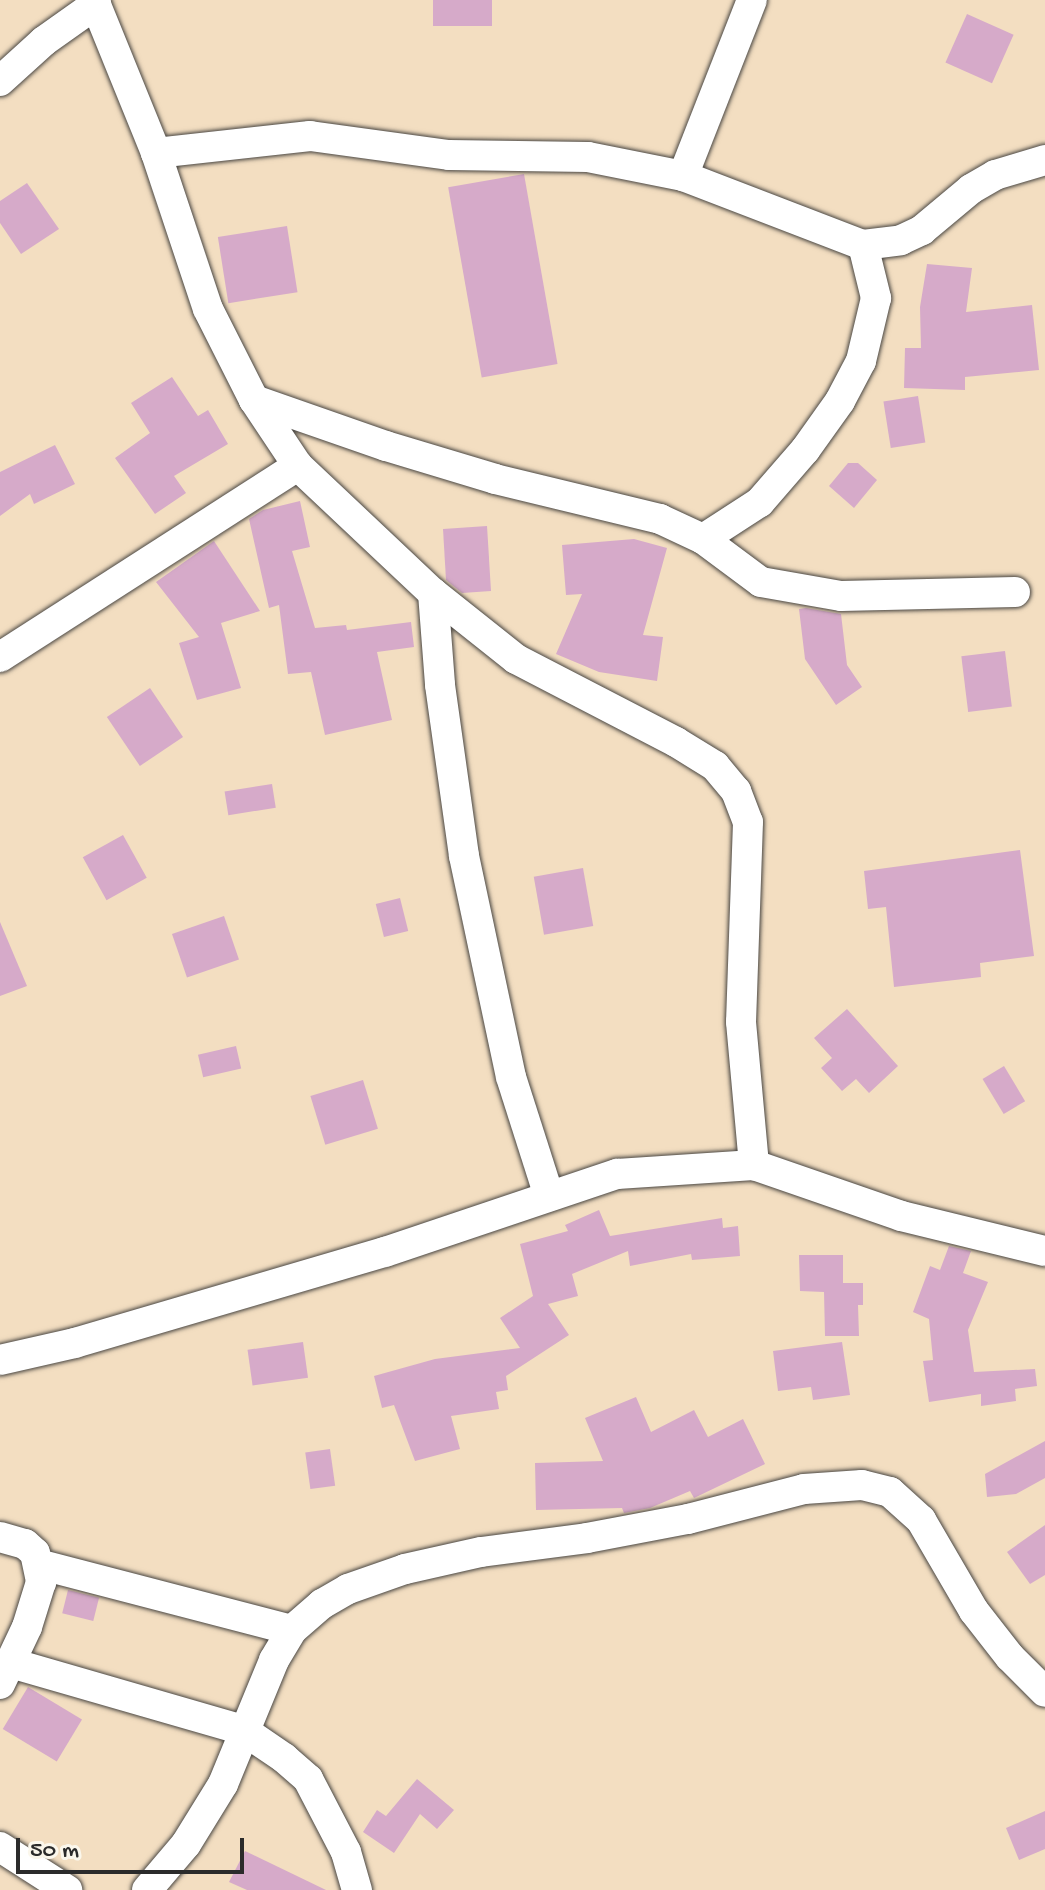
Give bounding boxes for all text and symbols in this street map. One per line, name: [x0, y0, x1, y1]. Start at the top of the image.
scale bar: [20, 1822, 248, 1872]
text: 50 m: [30, 1837, 79, 1866]

